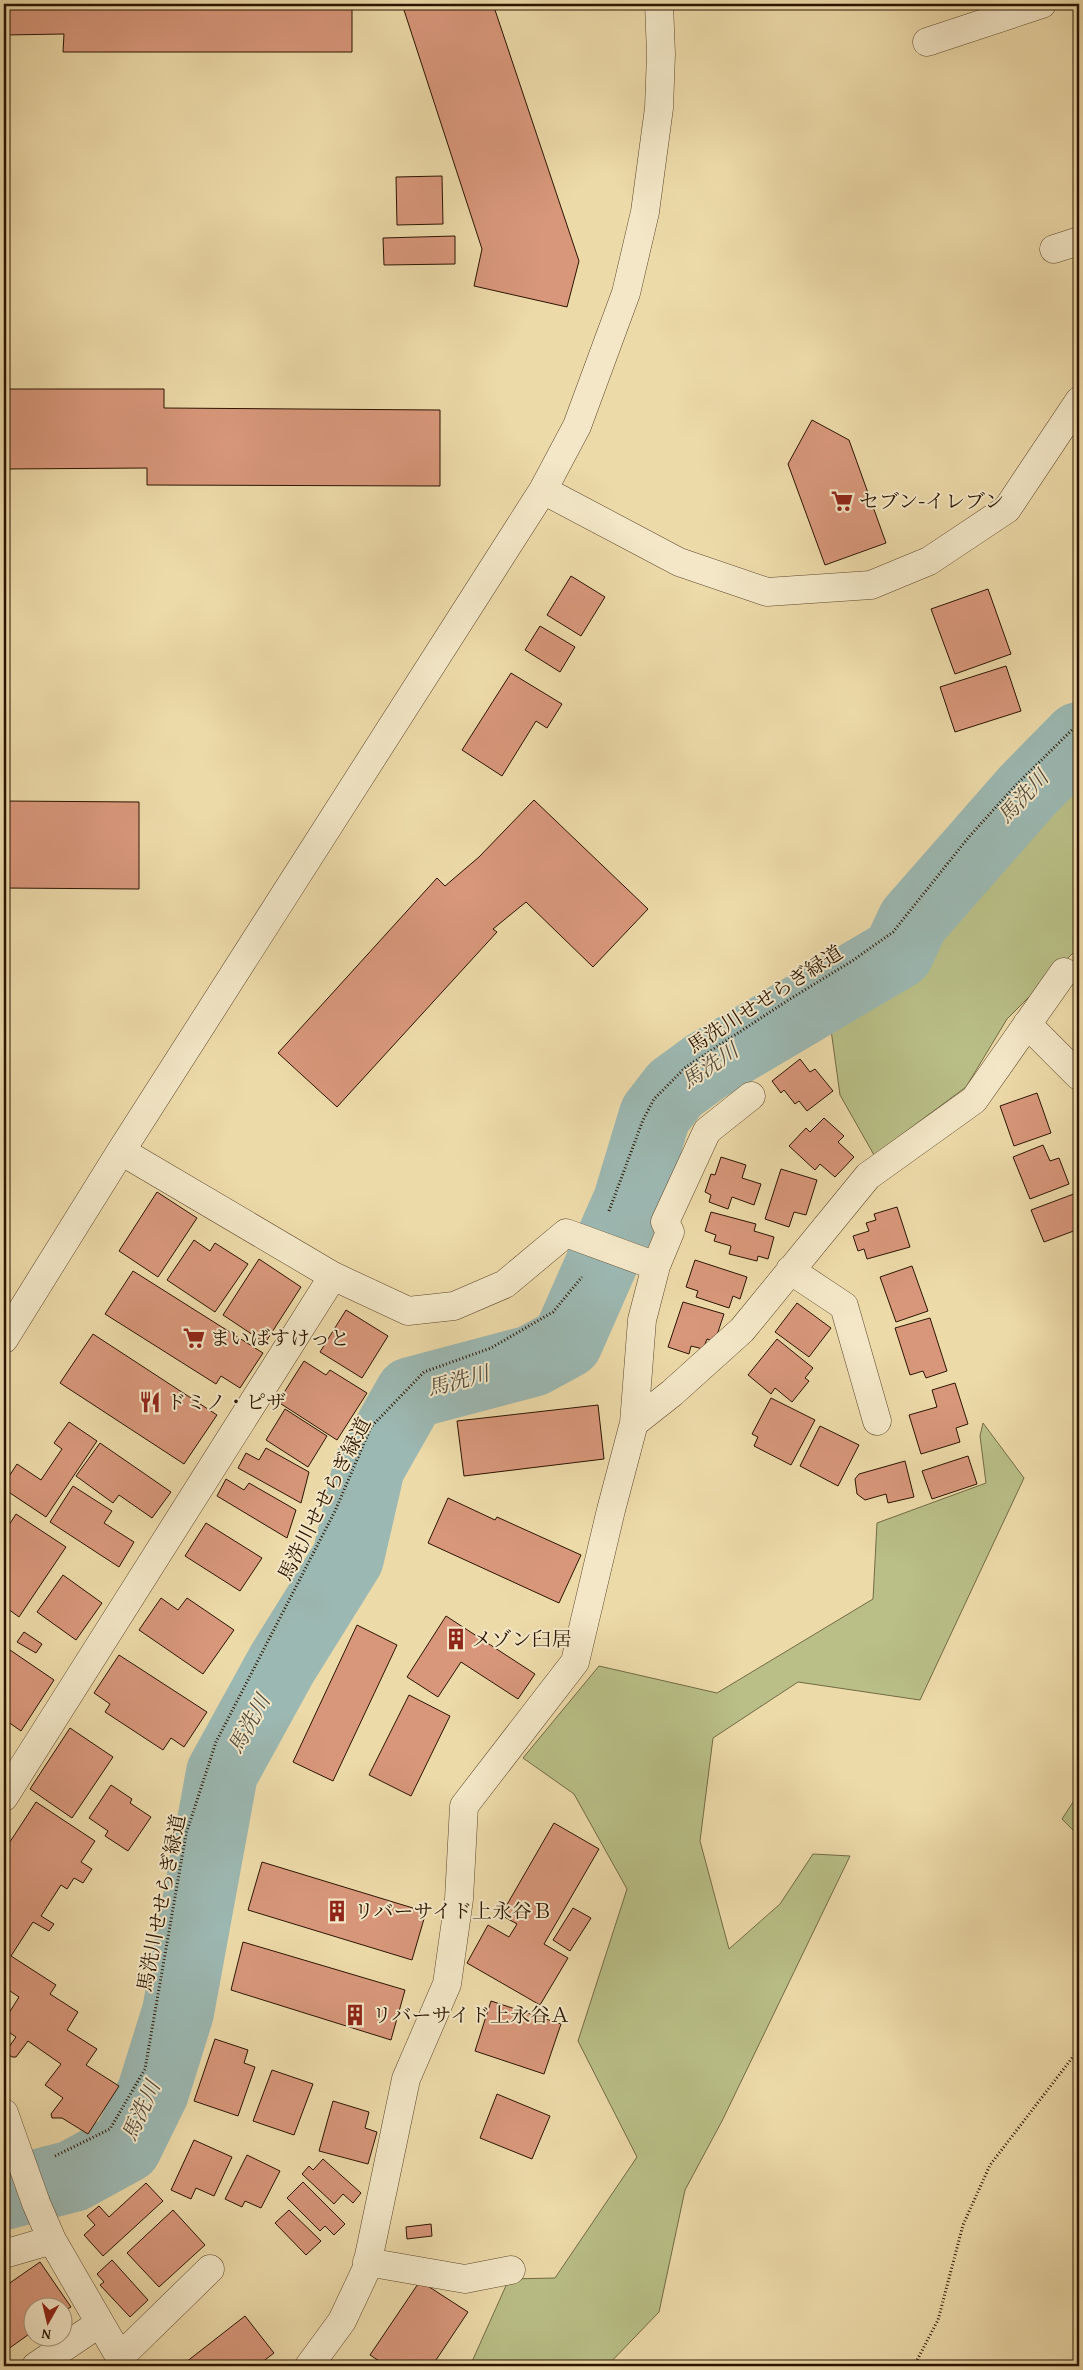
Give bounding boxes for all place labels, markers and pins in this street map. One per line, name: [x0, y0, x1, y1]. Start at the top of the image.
place label: セブン-イレブン: [859, 486, 1004, 515]
supermarket icon: セブン-イレブン: [829, 488, 855, 514]
place label: まいばすけっと: [210, 1323, 350, 1352]
supermarket icon: まいばすけっと: [181, 1325, 207, 1351]
place label: ドミノ・ピザ: [166, 1387, 286, 1416]
restaurant icon: ドミノ・ピザ: [137, 1389, 163, 1415]
place label: メゾン臼居: [472, 1624, 571, 1653]
building icon: メゾン臼居: [443, 1626, 469, 1652]
place label: リバーサイド上永谷Ｂ: [354, 1896, 552, 1925]
building icon: リバーサイド上永谷Ｂ: [324, 1898, 350, 1924]
place label: リバーサイド上永谷Ａ: [372, 2000, 570, 2029]
building icon: リバーサイド上永谷Ａ: [342, 2002, 368, 2028]

